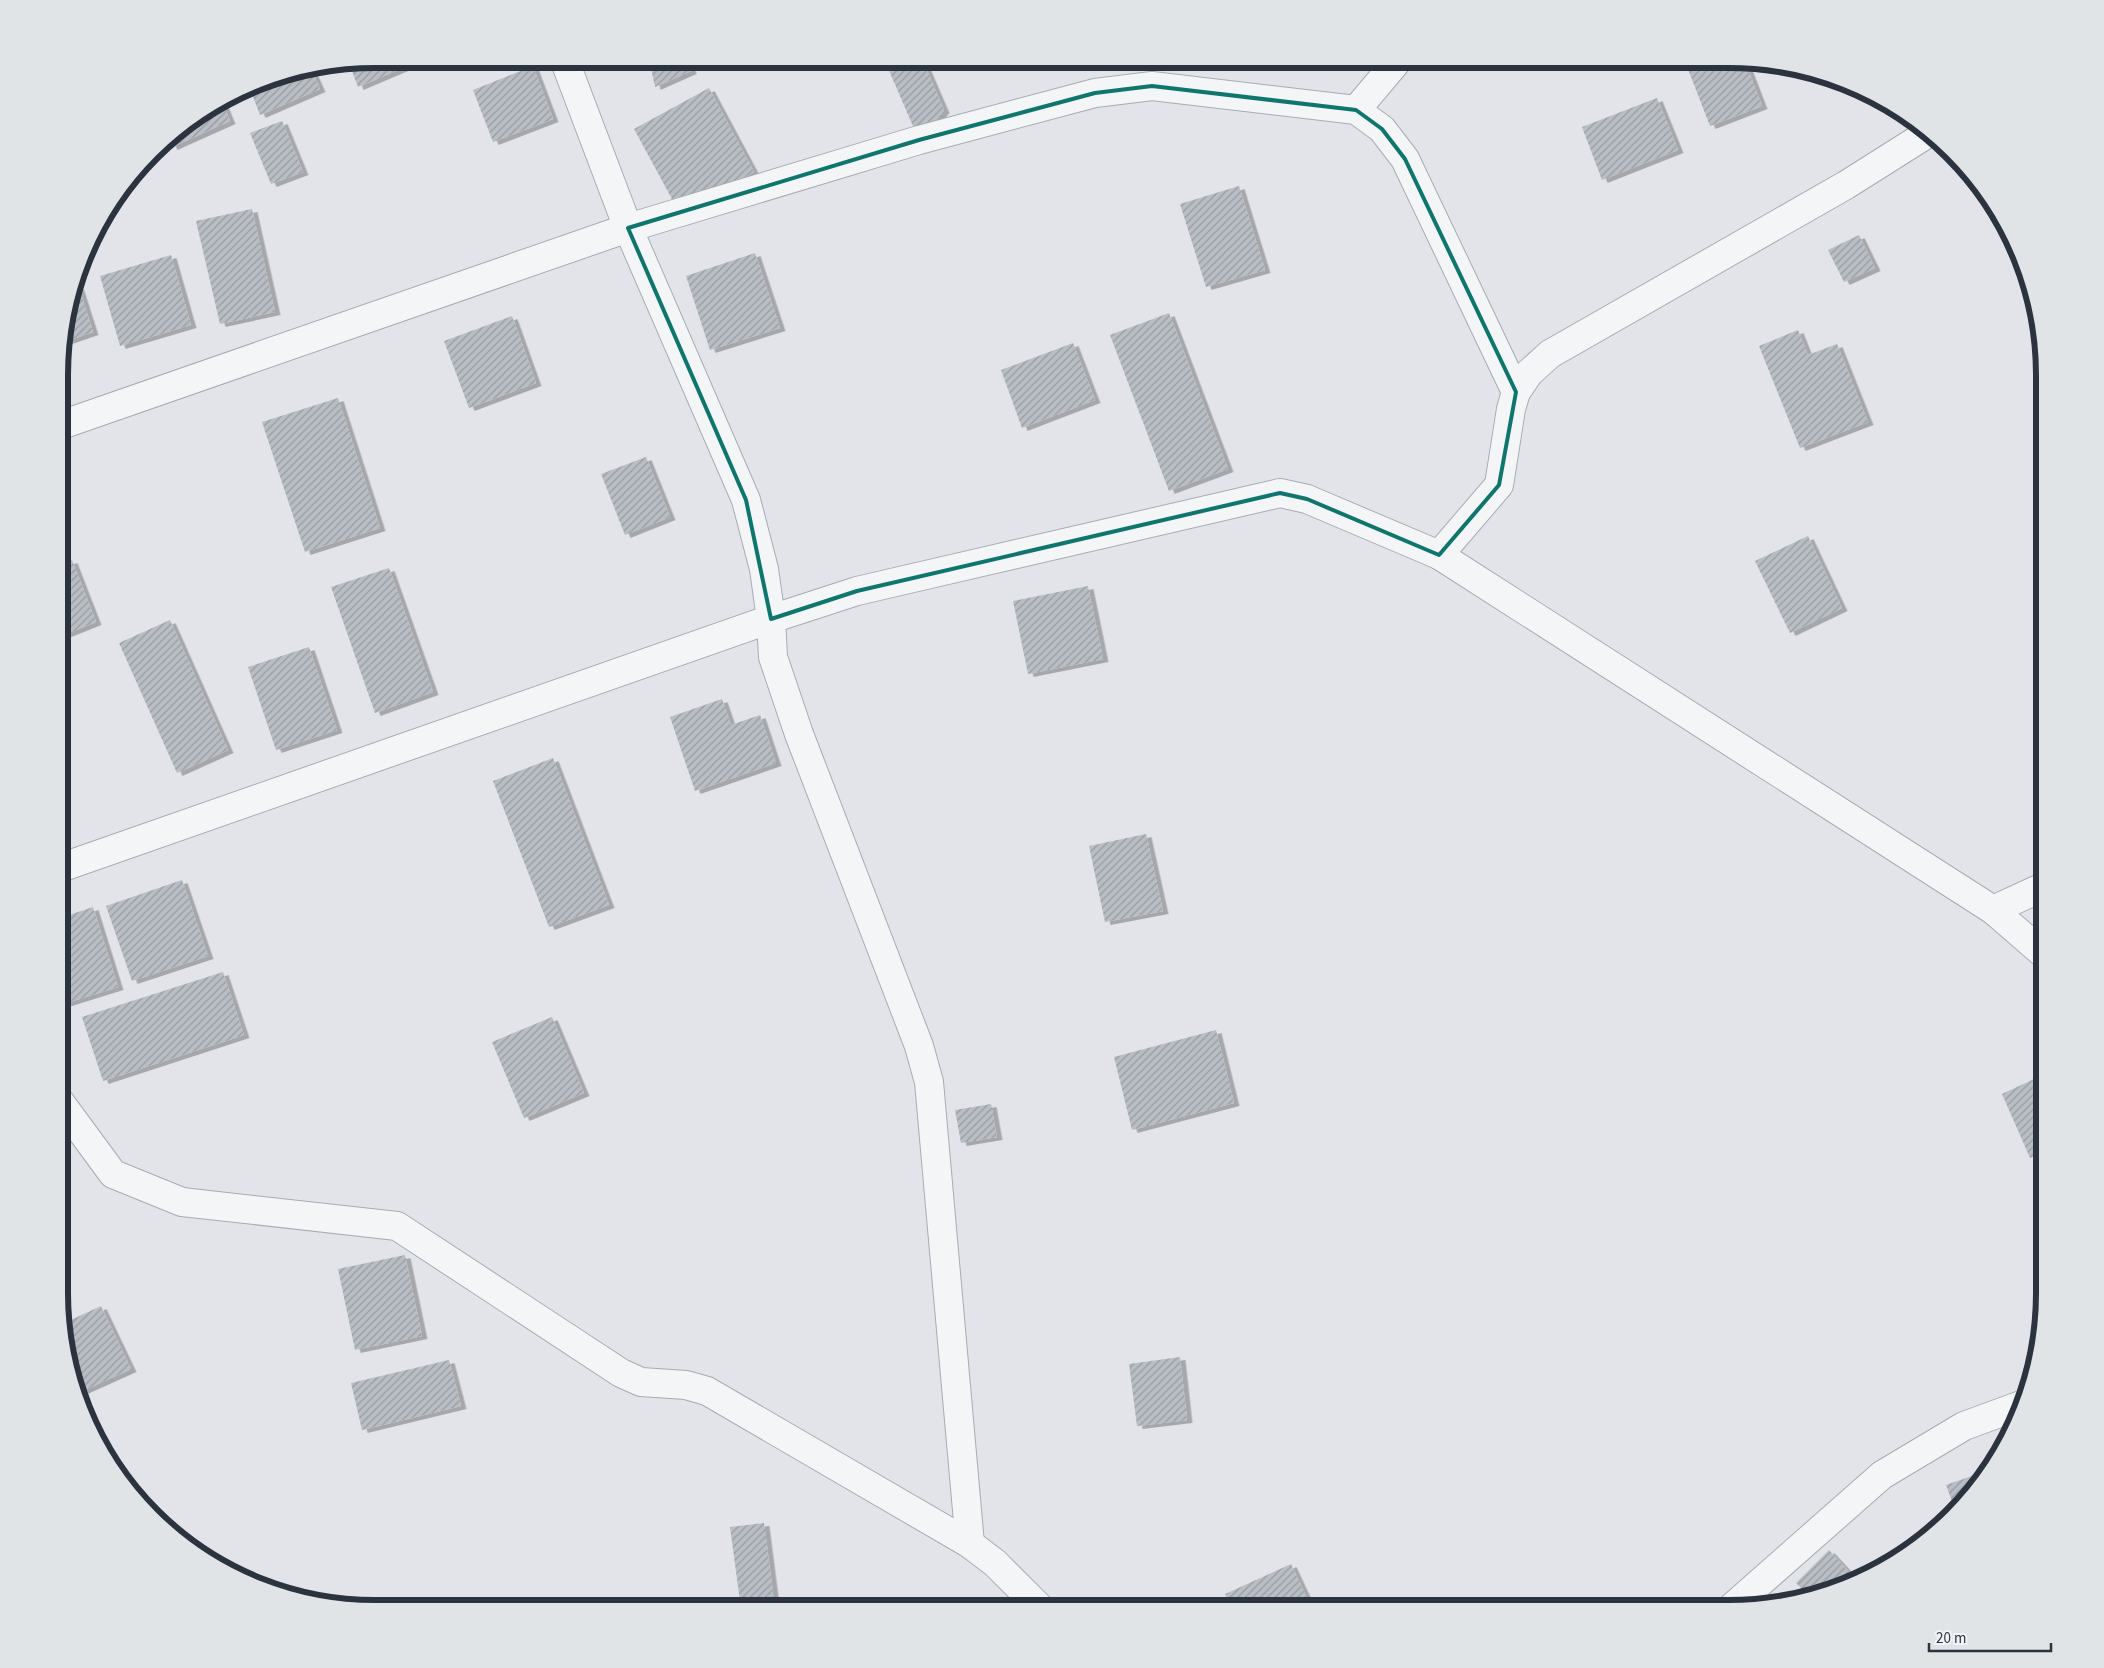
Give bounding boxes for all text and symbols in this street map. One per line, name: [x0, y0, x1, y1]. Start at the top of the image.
scale bar: [1929, 1620, 2052, 1652]
text: 20 m: [1936, 1628, 1966, 1649]

